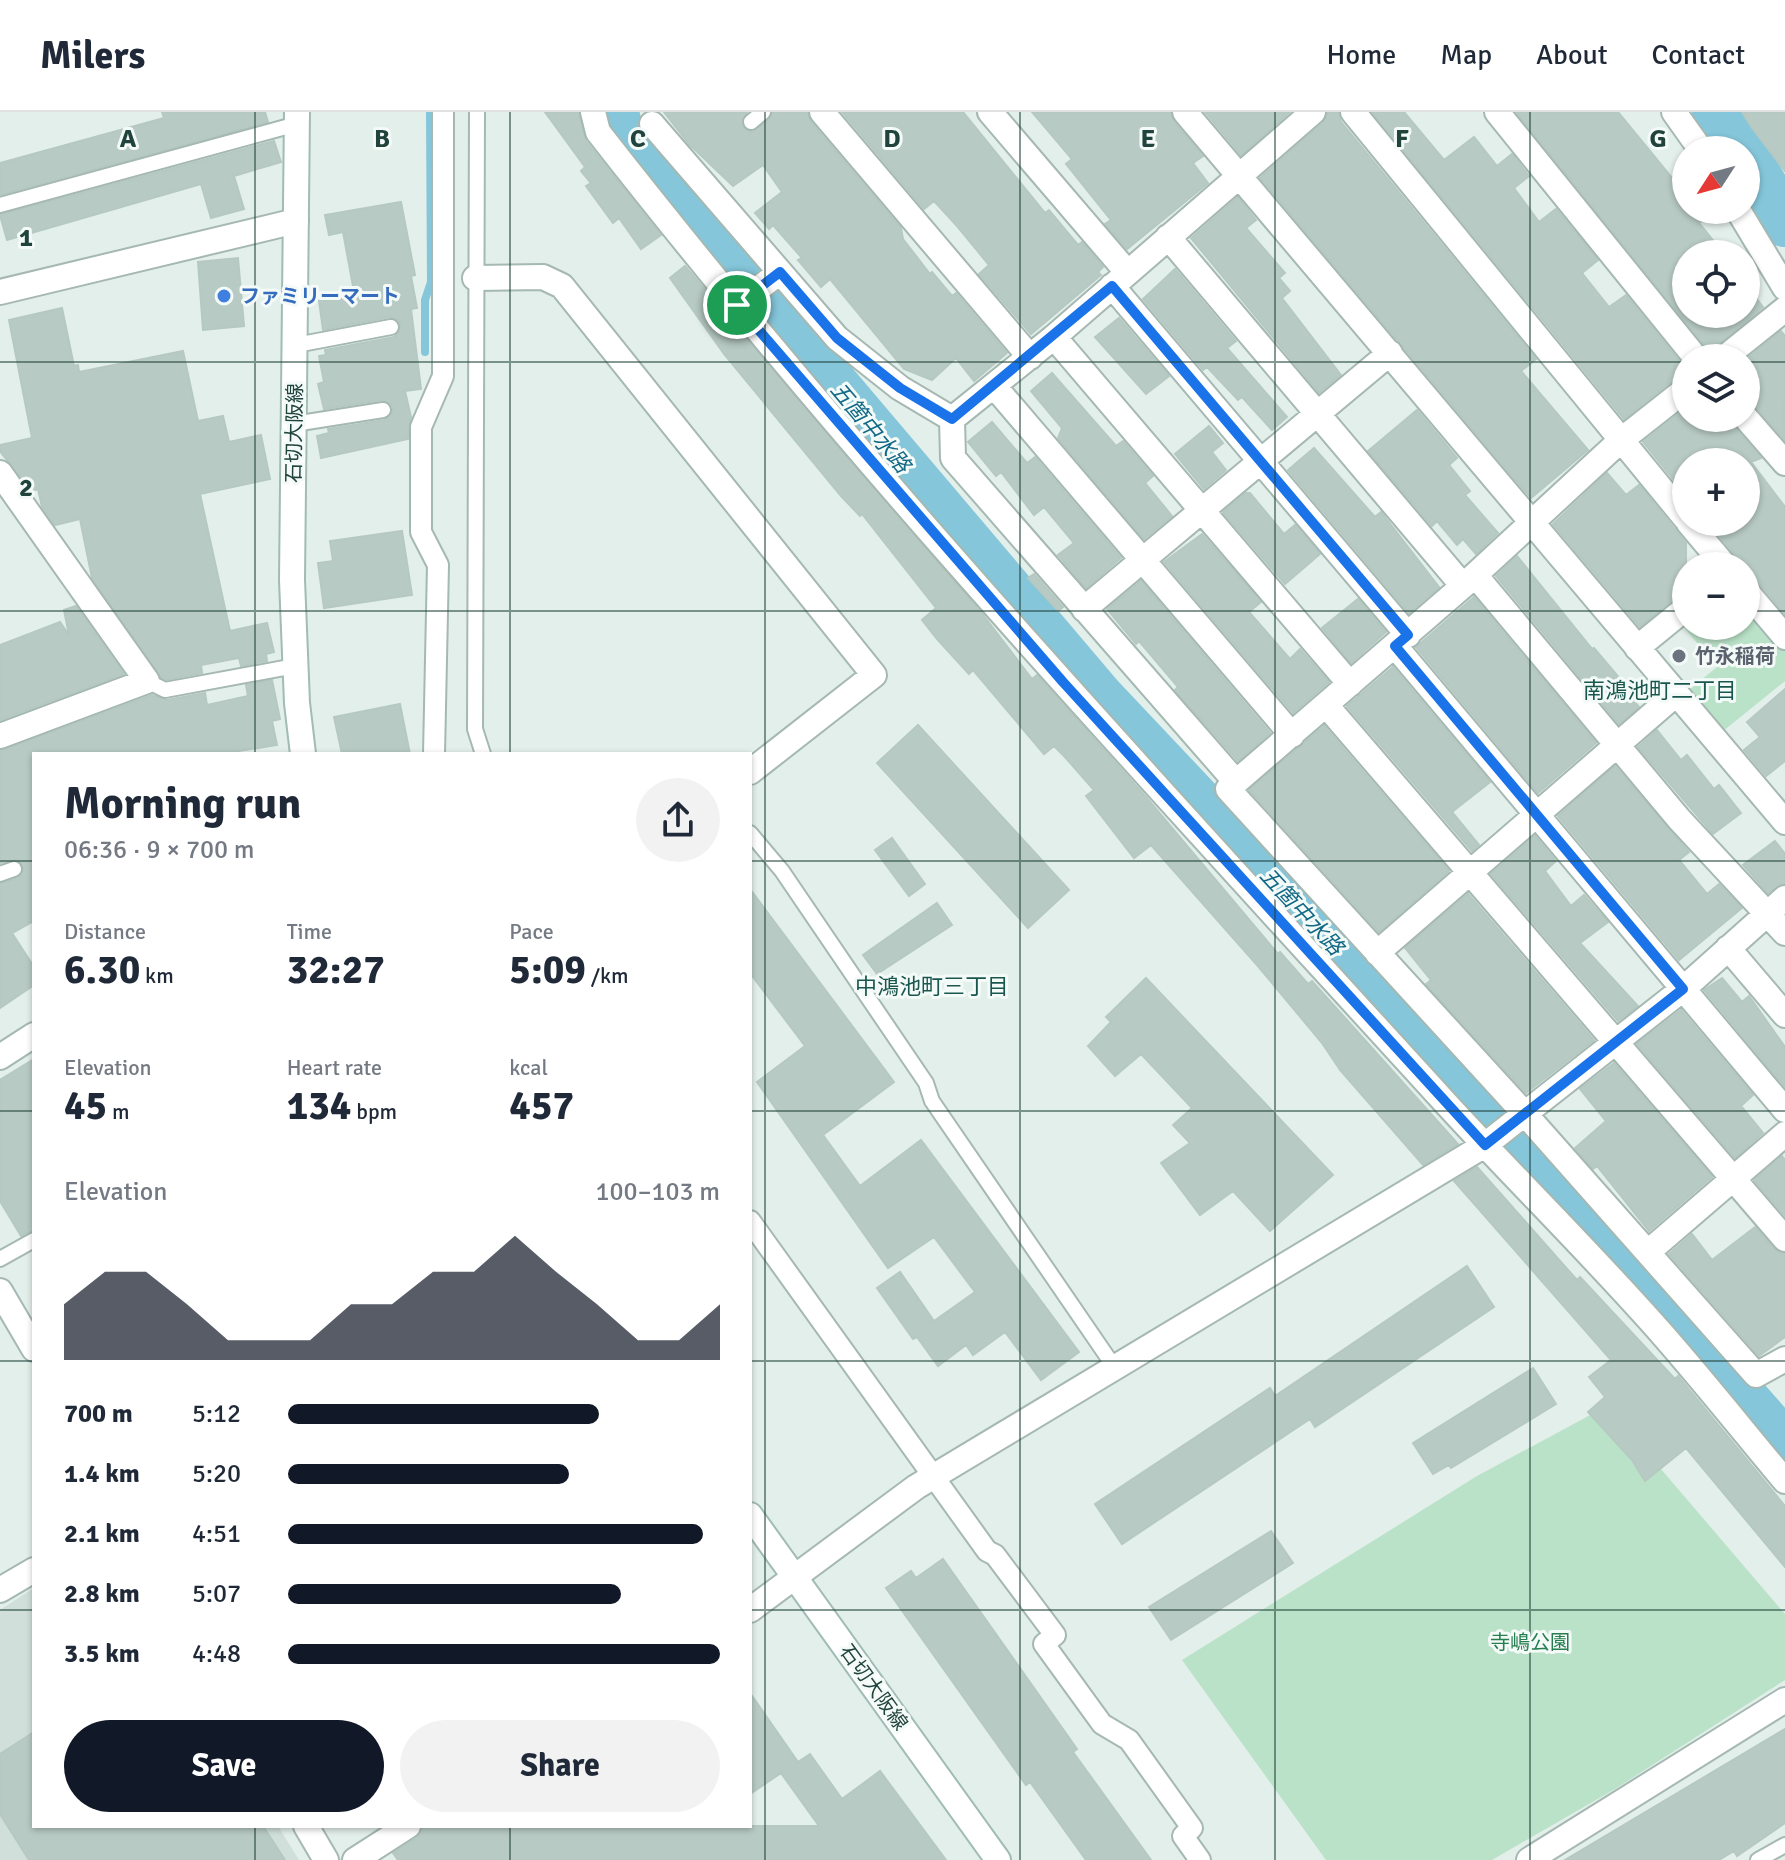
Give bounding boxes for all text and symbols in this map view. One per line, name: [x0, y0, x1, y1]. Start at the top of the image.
text: Milers: [40, 32, 145, 79]
text: Home: [1327, 38, 1396, 72]
text: Map: [1440, 38, 1492, 72]
text: About: [1536, 38, 1608, 72]
text: Contact: [1652, 38, 1745, 72]
text: A: [120, 123, 137, 155]
text: B: [374, 123, 390, 155]
text: C: [630, 123, 646, 155]
text: D: [883, 123, 901, 155]
text: E: [1141, 123, 1155, 155]
text: F: [1395, 123, 1409, 155]
text: G: [1649, 123, 1667, 155]
north arrow: [1672, 136, 1760, 224]
map controls: [1672, 136, 1760, 640]
text: 1: [19, 222, 33, 254]
button: locate: [1672, 240, 1760, 328]
pin: [703, 271, 771, 339]
icon: arrive: [715, 283, 759, 327]
place label: ファミリーマート: [240, 284, 400, 309]
marker: ファミリーマート: [215, 287, 233, 305]
button: layers: [1672, 344, 1760, 432]
water label: 五箇中水路: [825, 377, 918, 480]
street label: 石切大阪線: [281, 383, 308, 483]
button: +: [1672, 448, 1760, 536]
text: 2: [19, 472, 33, 504]
button: −: [1672, 552, 1760, 640]
place label: 竹永稲荷: [1695, 644, 1775, 669]
marker: 竹永稲荷: [1670, 647, 1688, 665]
district label: 南鴻池町二丁目: [1583, 677, 1737, 704]
text: Morning run: [64, 777, 301, 831]
button: share: [636, 778, 720, 862]
text: 06:36 · 9 × 700 m: [64, 834, 255, 866]
water label: 五箇中水路: [1254, 862, 1350, 962]
text: Distance: [64, 918, 146, 945]
text: Time: [287, 918, 332, 945]
text: Pace: [509, 918, 554, 945]
text: 6.30: [64, 945, 140, 995]
text: 32:27: [287, 945, 385, 995]
text: 5:09: [509, 945, 586, 995]
text: km: [140, 962, 174, 989]
text: /km: [586, 962, 629, 989]
district label: 中鴻池町三丁目: [855, 973, 1009, 1000]
text: Elevation: [64, 1054, 152, 1081]
text: Heart rate: [287, 1054, 382, 1081]
text: kcal: [509, 1054, 548, 1081]
text: 45: [64, 1081, 107, 1131]
text: 134: [287, 1081, 351, 1131]
text: 457: [509, 1081, 574, 1131]
text: m: [107, 1098, 130, 1125]
text: bpm: [351, 1098, 397, 1125]
text: Elevation: [64, 1176, 168, 1208]
text: 100–103 m: [596, 1176, 720, 1208]
text: 700 m: [64, 1398, 133, 1430]
text: 5:12: [192, 1398, 241, 1430]
text: 1.4 km: [64, 1458, 140, 1490]
text: 5:20: [192, 1458, 241, 1490]
text: 2.1 km: [64, 1518, 140, 1550]
text: 4:51: [192, 1518, 241, 1550]
text: 2.8 km: [64, 1578, 140, 1610]
text: 5:07: [192, 1578, 241, 1610]
park label: 寺嶋公園: [1490, 1630, 1570, 1655]
text: 3.5 km: [64, 1638, 140, 1670]
text: 4:48: [192, 1638, 241, 1670]
street label: 石切大阪線: [834, 1639, 913, 1735]
button: Save: [64, 1720, 384, 1812]
button: Share: [400, 1720, 720, 1812]

